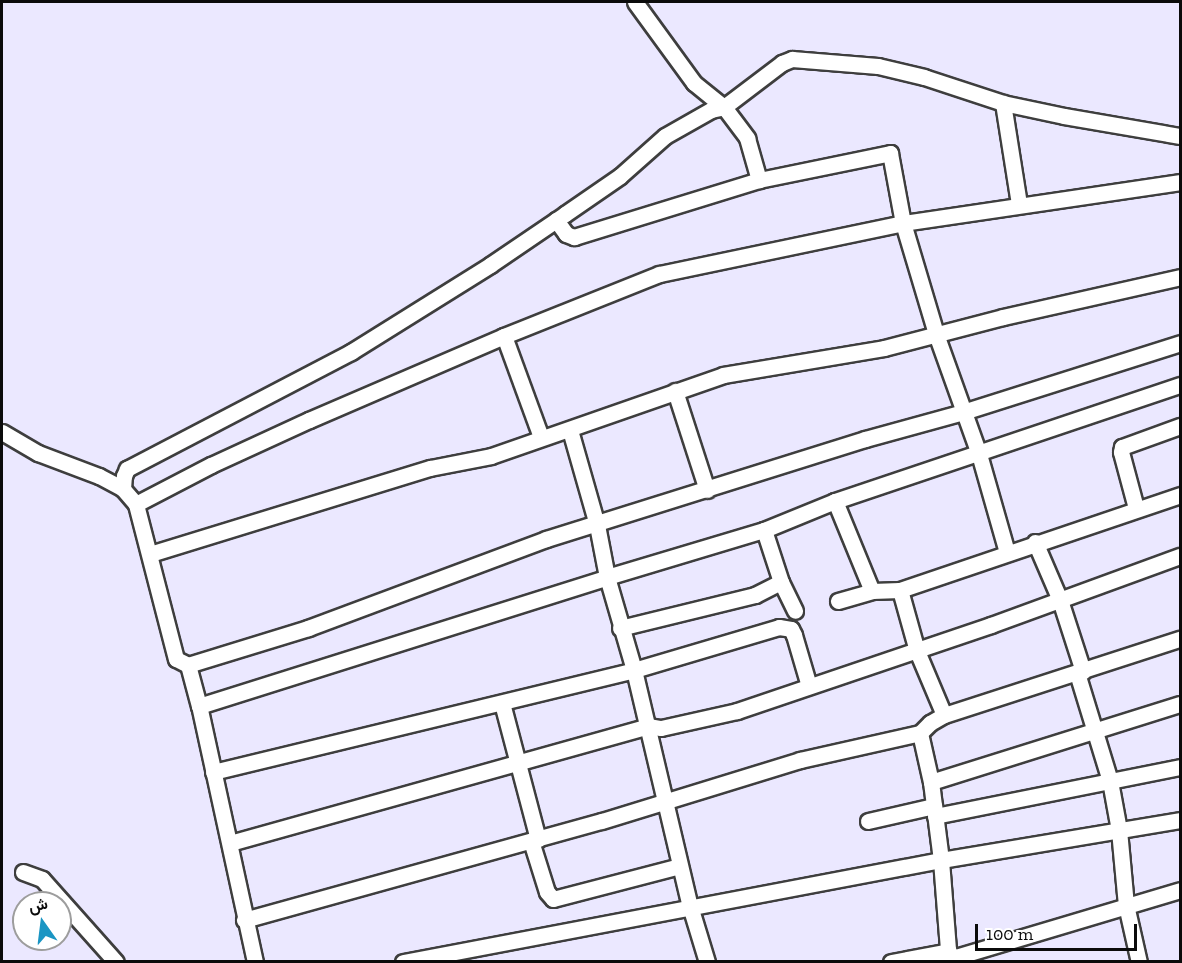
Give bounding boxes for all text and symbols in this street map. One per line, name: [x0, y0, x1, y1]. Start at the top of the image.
north arrow: [12, 891, 72, 951]
text: ش: [26, 893, 50, 917]
scale bar: [978, 912, 1140, 950]
text: 100 m: [986, 923, 1033, 945]

